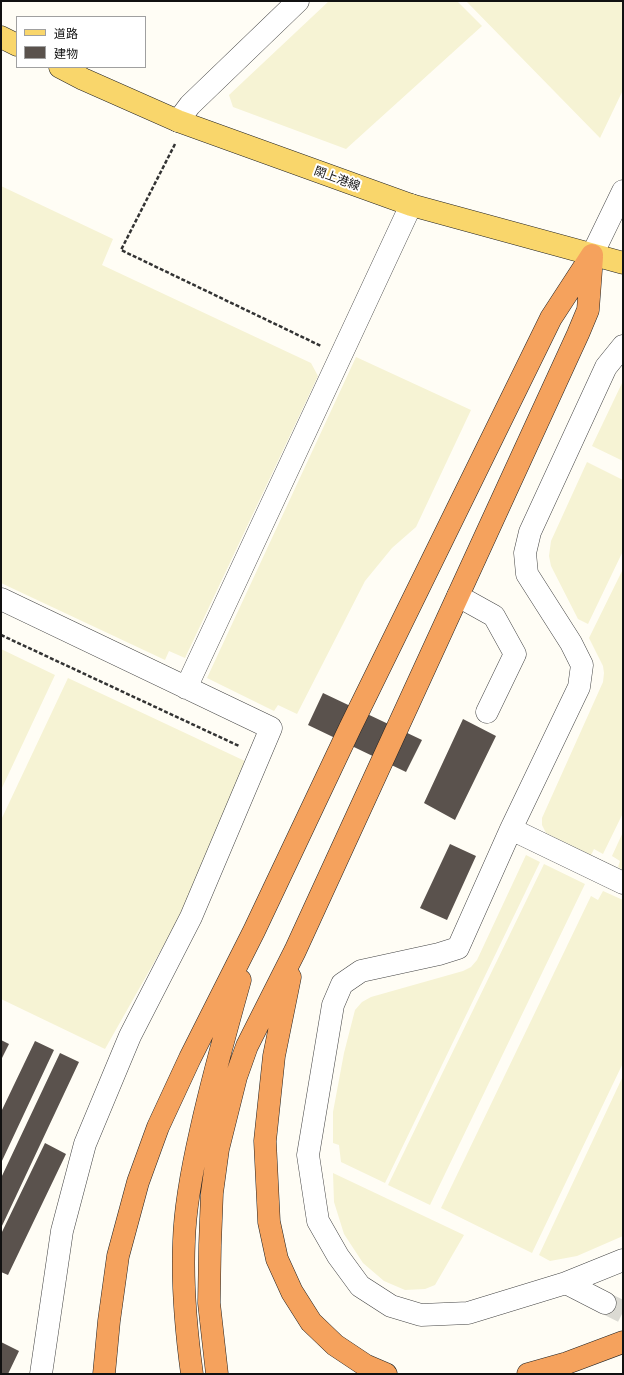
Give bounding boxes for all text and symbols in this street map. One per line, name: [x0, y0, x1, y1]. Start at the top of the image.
legend: [16, 16, 146, 68]
text: 道路: [54, 26, 78, 41]
text: 建物: [54, 46, 78, 61]
street label: 閖上港線: [312, 164, 362, 194]

